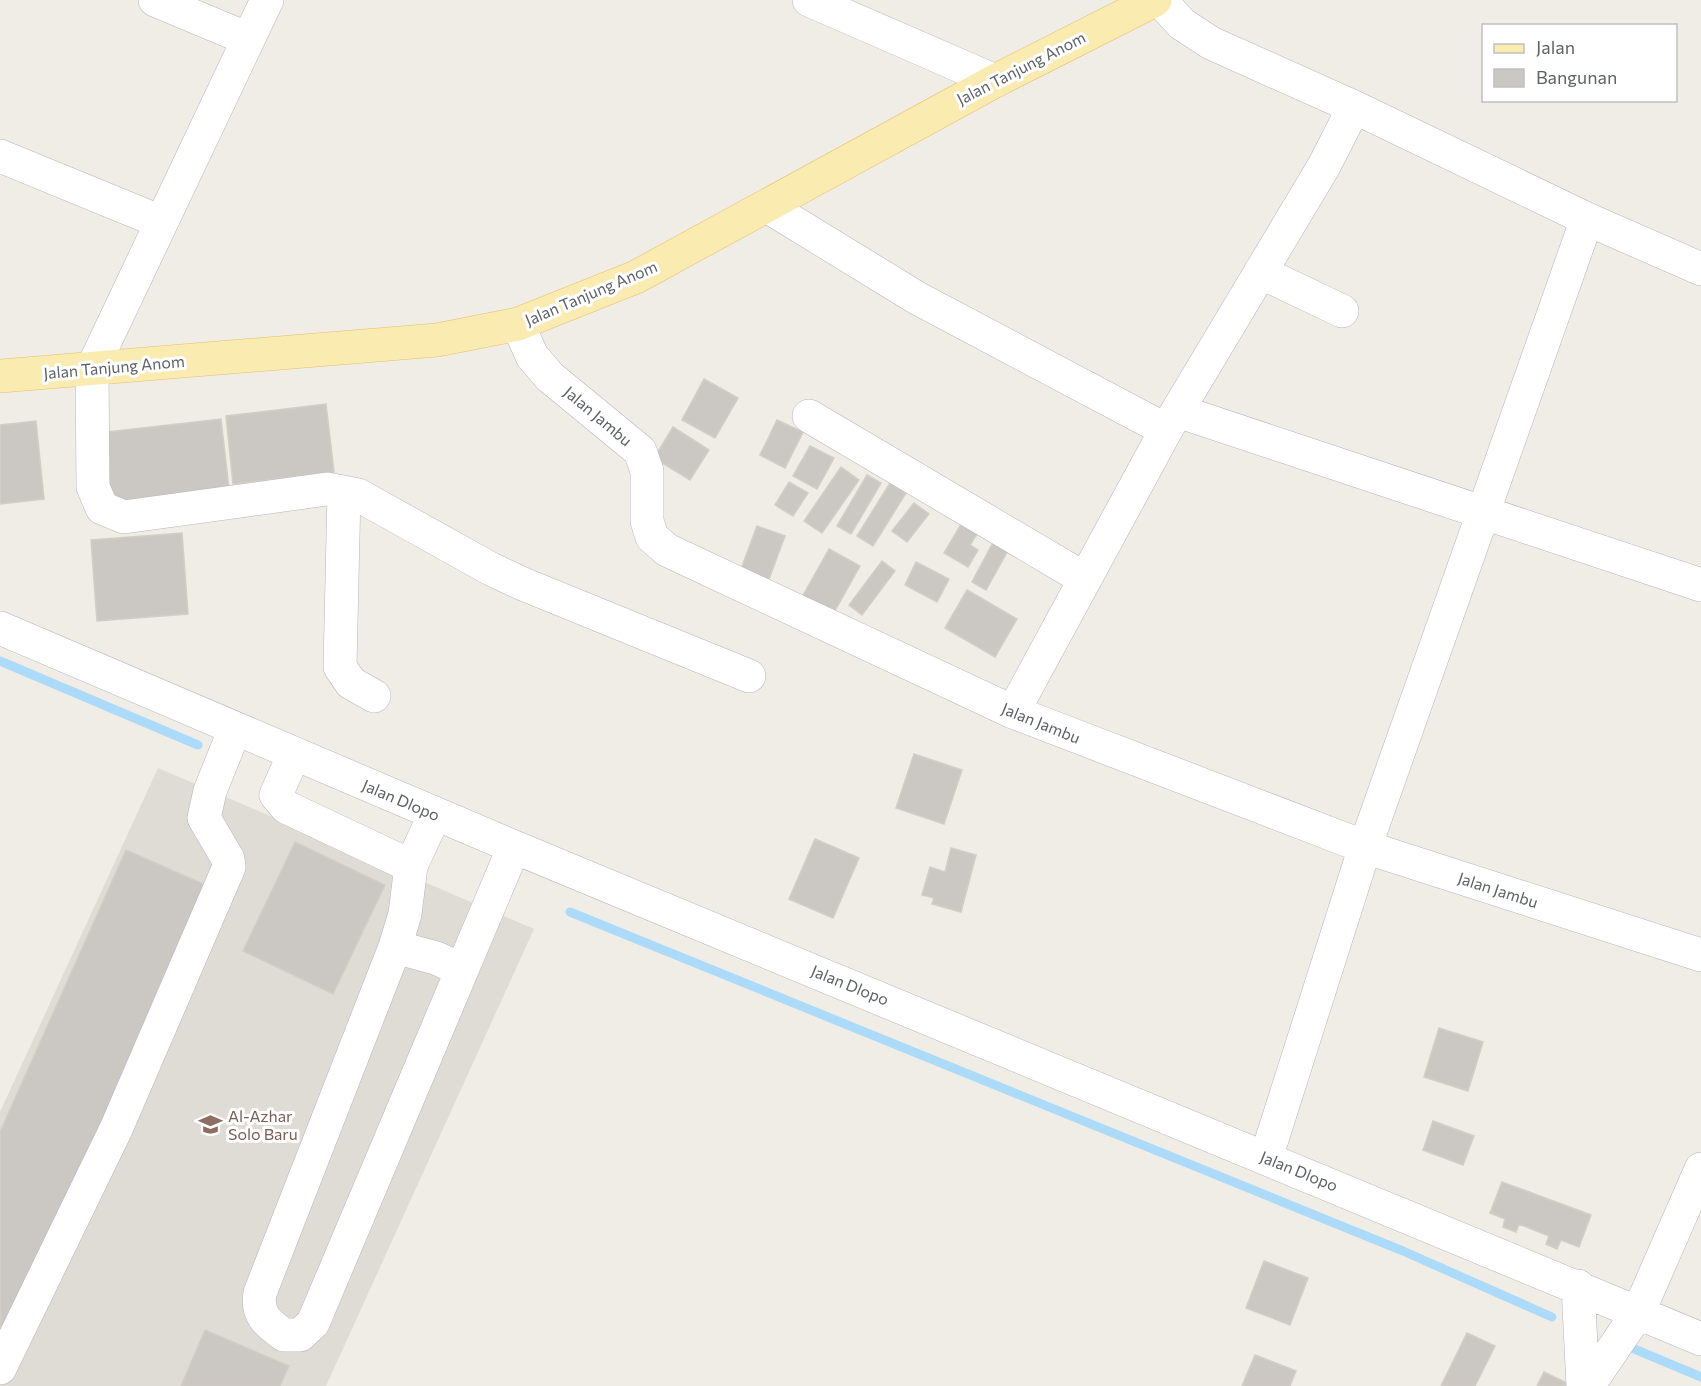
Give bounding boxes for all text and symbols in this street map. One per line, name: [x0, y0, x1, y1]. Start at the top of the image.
legend: [1482, 24, 1677, 102]
street label: Jalan Tanjung Anom: [953, 27, 1088, 108]
text: Jalan: [1536, 36, 1575, 58]
text: Bangunan: [1536, 66, 1617, 88]
street label: Jalan Tanjung Anom: [522, 256, 660, 329]
street label: Jalan Tanjung Anom: [43, 351, 185, 382]
street label: Jalan Jambu: [560, 382, 636, 450]
street label: Jalan Jambu: [999, 698, 1083, 747]
street label: Jalan Dlopo: [360, 775, 443, 824]
street label: Jalan Jambu: [1456, 868, 1541, 911]
street label: Jalan Dlopo: [809, 960, 892, 1009]
place label: Al-Azhar Solo Baru: [228, 1106, 298, 1143]
school or university icon: Al-Azhar Solo Baru: [197, 1112, 223, 1138]
street label: Jalan Dlopo: [1258, 1146, 1341, 1195]

